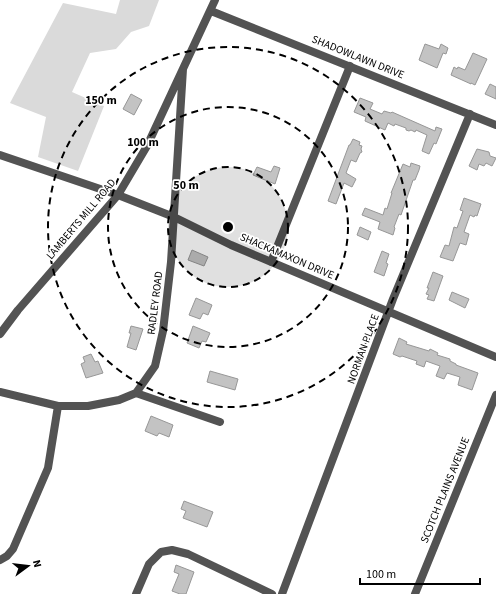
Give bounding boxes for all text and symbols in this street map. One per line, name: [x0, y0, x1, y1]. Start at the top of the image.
street label: SHADOWLAWN DRIVE: [310, 32, 407, 82]
text: 150 m: [85, 92, 117, 109]
text: 100 m: [127, 134, 159, 151]
street label: LAMBERTS MILL ROAD: [43, 175, 119, 263]
text: 50 m: [173, 177, 199, 194]
centre of rings: [221, 220, 235, 234]
street label: SHACKAMAXON DRIVE: [238, 229, 337, 283]
street label: RADLEY ROAD: [144, 270, 166, 336]
street label: NORMAN PLACE: [343, 312, 383, 386]
street label: SCOTCH PLAINS AVENUE: [417, 435, 473, 545]
north arrow: [8, 546, 48, 586]
text: N: [29, 558, 45, 569]
scale bar: [360, 560, 480, 586]
text: 100 m: [366, 566, 396, 583]

